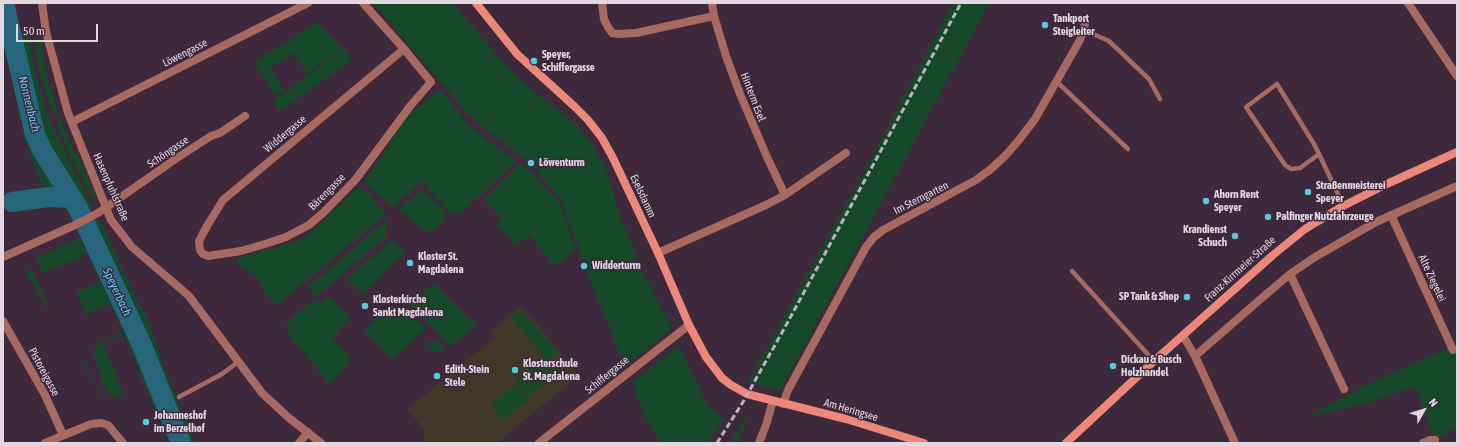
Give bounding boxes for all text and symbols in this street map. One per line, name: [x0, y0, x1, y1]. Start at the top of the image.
place label: Tankport Steigleiter: [1053, 12, 1095, 38]
scale bar: [18, 16, 100, 42]
marker: Tankport Steigleiter: [1040, 20, 1050, 30]
text: 50 m: [23, 24, 45, 38]
street label: Löwengasse: [160, 36, 210, 70]
place label: Speyer, Schiffergasse: [542, 48, 595, 74]
marker: Speyer, Schiffergasse: [529, 56, 539, 66]
street label: Hinterm Esel: [738, 71, 768, 123]
water label: Nonnenbach: [15, 75, 43, 133]
street label: Widdergasse: [261, 112, 309, 156]
street label: Schöngasse: [145, 133, 191, 171]
street label: Hasenpfuhlstraße: [90, 151, 132, 223]
place label: Löwenturm: [539, 156, 585, 170]
marker: Löwenturm: [526, 158, 536, 168]
street label: Bärengasse: [306, 171, 348, 213]
street label: Eselsdamm: [627, 172, 659, 220]
street label: Im Sterngarten: [891, 179, 951, 217]
place label: Straßenmeisterei Speyer: [1316, 179, 1386, 205]
marker: Straßenmeisterei Speyer: [1303, 187, 1313, 197]
place label: Ahorn Rent Speyer: [1214, 188, 1259, 214]
marker: Ahorn Rent Speyer: [1201, 196, 1211, 206]
place label: Palfinger Nutzfahrzeuge: [1276, 210, 1374, 224]
marker: Palfinger Nutzfahrzeuge: [1263, 212, 1273, 222]
place label: Krandienst Schuch: [1183, 223, 1227, 249]
marker: Krandienst Schuch: [1230, 231, 1240, 241]
street label: Franz-Kirrmeier-Straße: [1202, 234, 1278, 304]
place label: Kloster St. Magdalena: [418, 250, 464, 276]
street label: Alte Ziegelei: [1415, 252, 1449, 304]
marker: Kloster St. Magdalena: [405, 258, 415, 268]
place label: Widderturm: [592, 259, 641, 273]
marker: Widderturm: [579, 261, 589, 271]
water label: Speyerbach: [100, 266, 134, 318]
place label: SP Tank & Shop: [1119, 290, 1179, 304]
marker: SP Tank & Shop: [1182, 292, 1192, 302]
place label: Klosterkirche Sankt Magdalena: [373, 293, 443, 319]
marker: Klosterkirche Sankt Magdalena: [360, 301, 370, 311]
street label: Pistoreigasse: [26, 346, 62, 398]
street label: Schiffergasse: [582, 353, 632, 397]
place label: Dickau & Busch Holzhandel: [1121, 353, 1182, 379]
place label: Klosterschule St. Magdalena: [523, 357, 580, 383]
marker: Dickau & Busch Holzhandel: [1108, 361, 1118, 371]
place label: Edith-Stein Stele: [445, 363, 489, 389]
marker: Klosterschule St. Magdalena: [510, 365, 520, 375]
marker: Edith-Stein Stele: [432, 371, 442, 381]
north arrow: [1404, 390, 1444, 430]
street label: Am Heringsee: [822, 396, 880, 424]
text: N: [1427, 396, 1440, 409]
place label: Johanneshof im Berzelhof: [154, 409, 206, 435]
marker: Johanneshof im Berzelhof: [141, 417, 151, 427]

